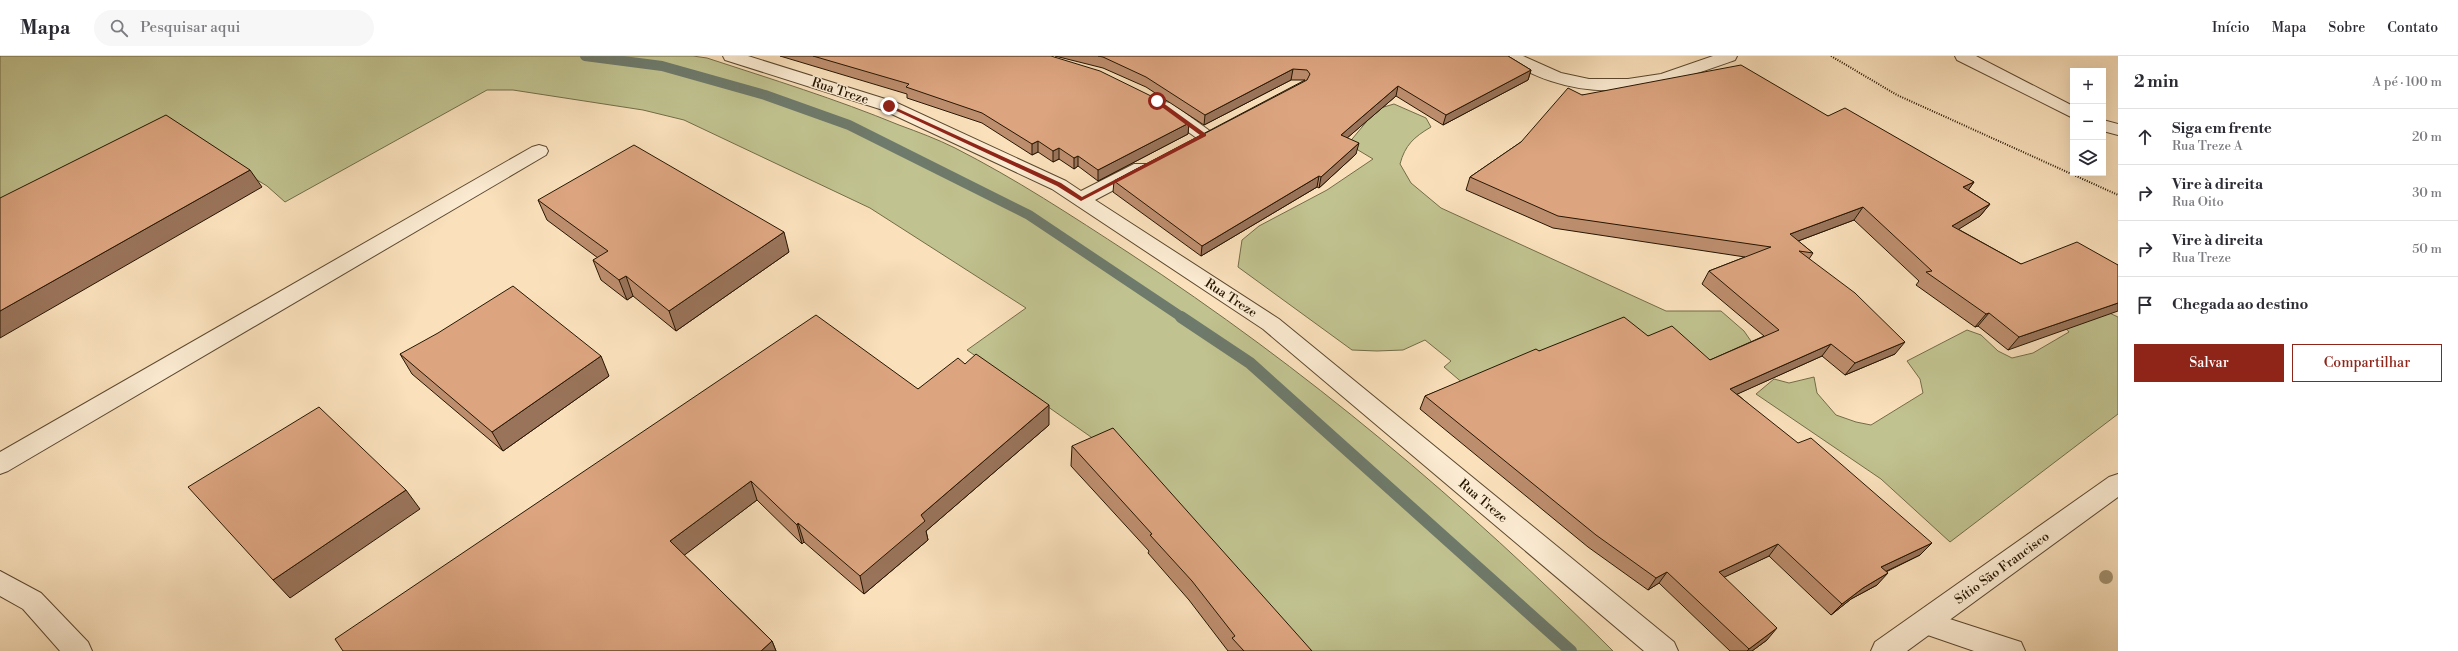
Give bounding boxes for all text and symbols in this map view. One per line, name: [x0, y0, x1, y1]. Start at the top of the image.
search box: [94, 10, 374, 46]
text: Mapa: [20, 16, 70, 40]
icon: search: [108, 17, 130, 39]
text: Pesquisar aqui: [140, 18, 241, 37]
text: Início: [2212, 19, 2250, 37]
text: Mapa: [2272, 19, 2306, 37]
text: Sobre: [2328, 19, 2365, 37]
text: Contato: [2387, 19, 2438, 37]
map controls: [2070, 68, 2106, 176]
button: +: [2070, 68, 2106, 104]
text: 2 min: [2134, 71, 2179, 93]
street label: Rua Treze: [809, 74, 871, 108]
text: A pé · 100 m: [2372, 74, 2442, 90]
route start: [1148, 92, 1166, 110]
route end: [880, 97, 898, 115]
button: −: [2070, 104, 2106, 140]
text: Siga em frente: [2172, 119, 2272, 138]
icon: ahead: [2134, 126, 2156, 148]
text: 20 m: [2412, 129, 2442, 145]
text: Rua Treze A: [2172, 138, 2243, 154]
button: layers: [2070, 140, 2106, 176]
text: Vire à direita: [2172, 175, 2263, 194]
icon: right: [2134, 182, 2156, 204]
text: 30 m: [2412, 185, 2442, 201]
text: Rua Oito: [2172, 194, 2224, 210]
text: Vire à direita: [2172, 231, 2263, 250]
icon: right: [2134, 238, 2156, 260]
text: 50 m: [2412, 241, 2442, 257]
text: Rua Treze: [2172, 250, 2231, 266]
street label: Rua Treze: [1202, 275, 1261, 321]
icon: arrive: [2134, 294, 2156, 316]
text: Chegada ao destino: [2172, 295, 2308, 314]
button: Salvar: [2134, 344, 2284, 382]
button: Compartilhar: [2292, 344, 2442, 382]
street label: Rua Treze: [1455, 476, 1511, 526]
street label: Sítio São Francisco: [1951, 528, 2053, 608]

